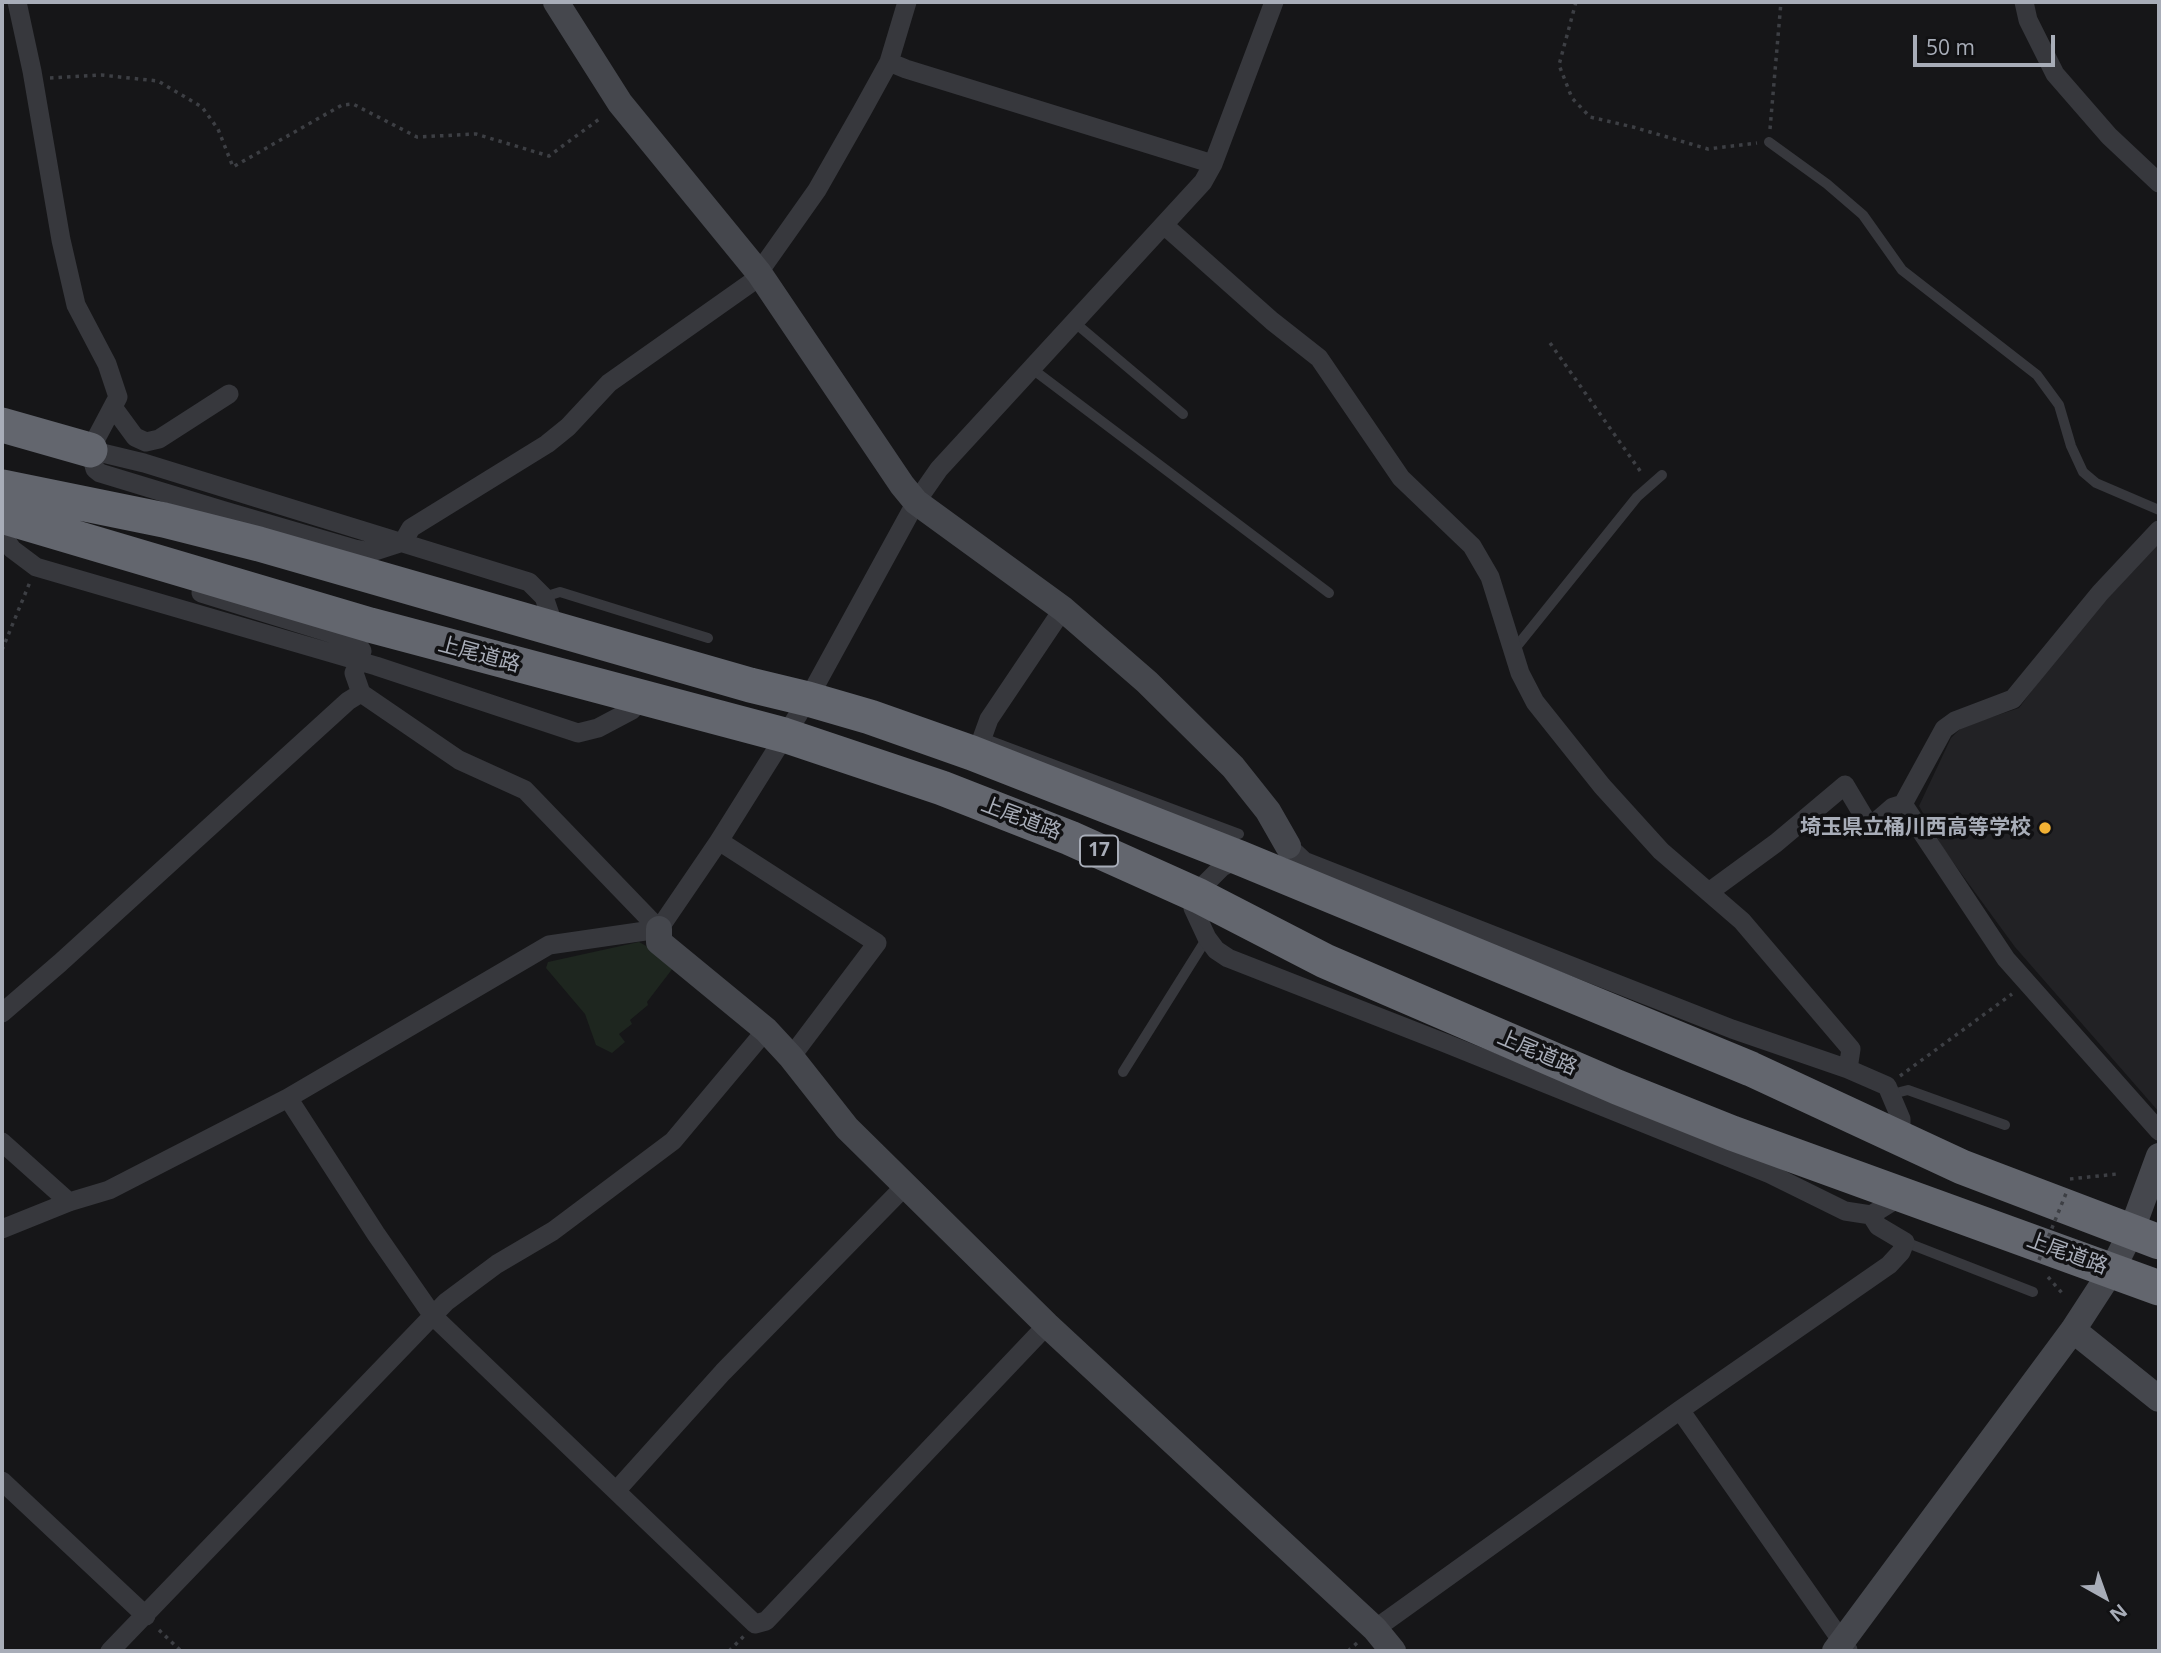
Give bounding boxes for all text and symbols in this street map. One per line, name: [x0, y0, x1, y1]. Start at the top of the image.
scale bar: [1916, 21, 2058, 65]
text: 50 m: [1926, 33, 1975, 61]
street label: 上尾道路: [435, 632, 523, 678]
street label: 上尾道路: [977, 792, 1065, 846]
place label: 埼玉県立桶川西高等学校: [1800, 815, 2031, 841]
marker: 埼玉県立桶川西高等学校: [2037, 820, 2053, 836]
road number: 17: [1080, 836, 1118, 866]
street label: 上尾道路: [1493, 1025, 1581, 1081]
street label: 上尾道路: [2023, 1228, 2111, 1280]
north arrow: [2070, 1562, 2140, 1632]
text: N: [2104, 1598, 2133, 1628]

